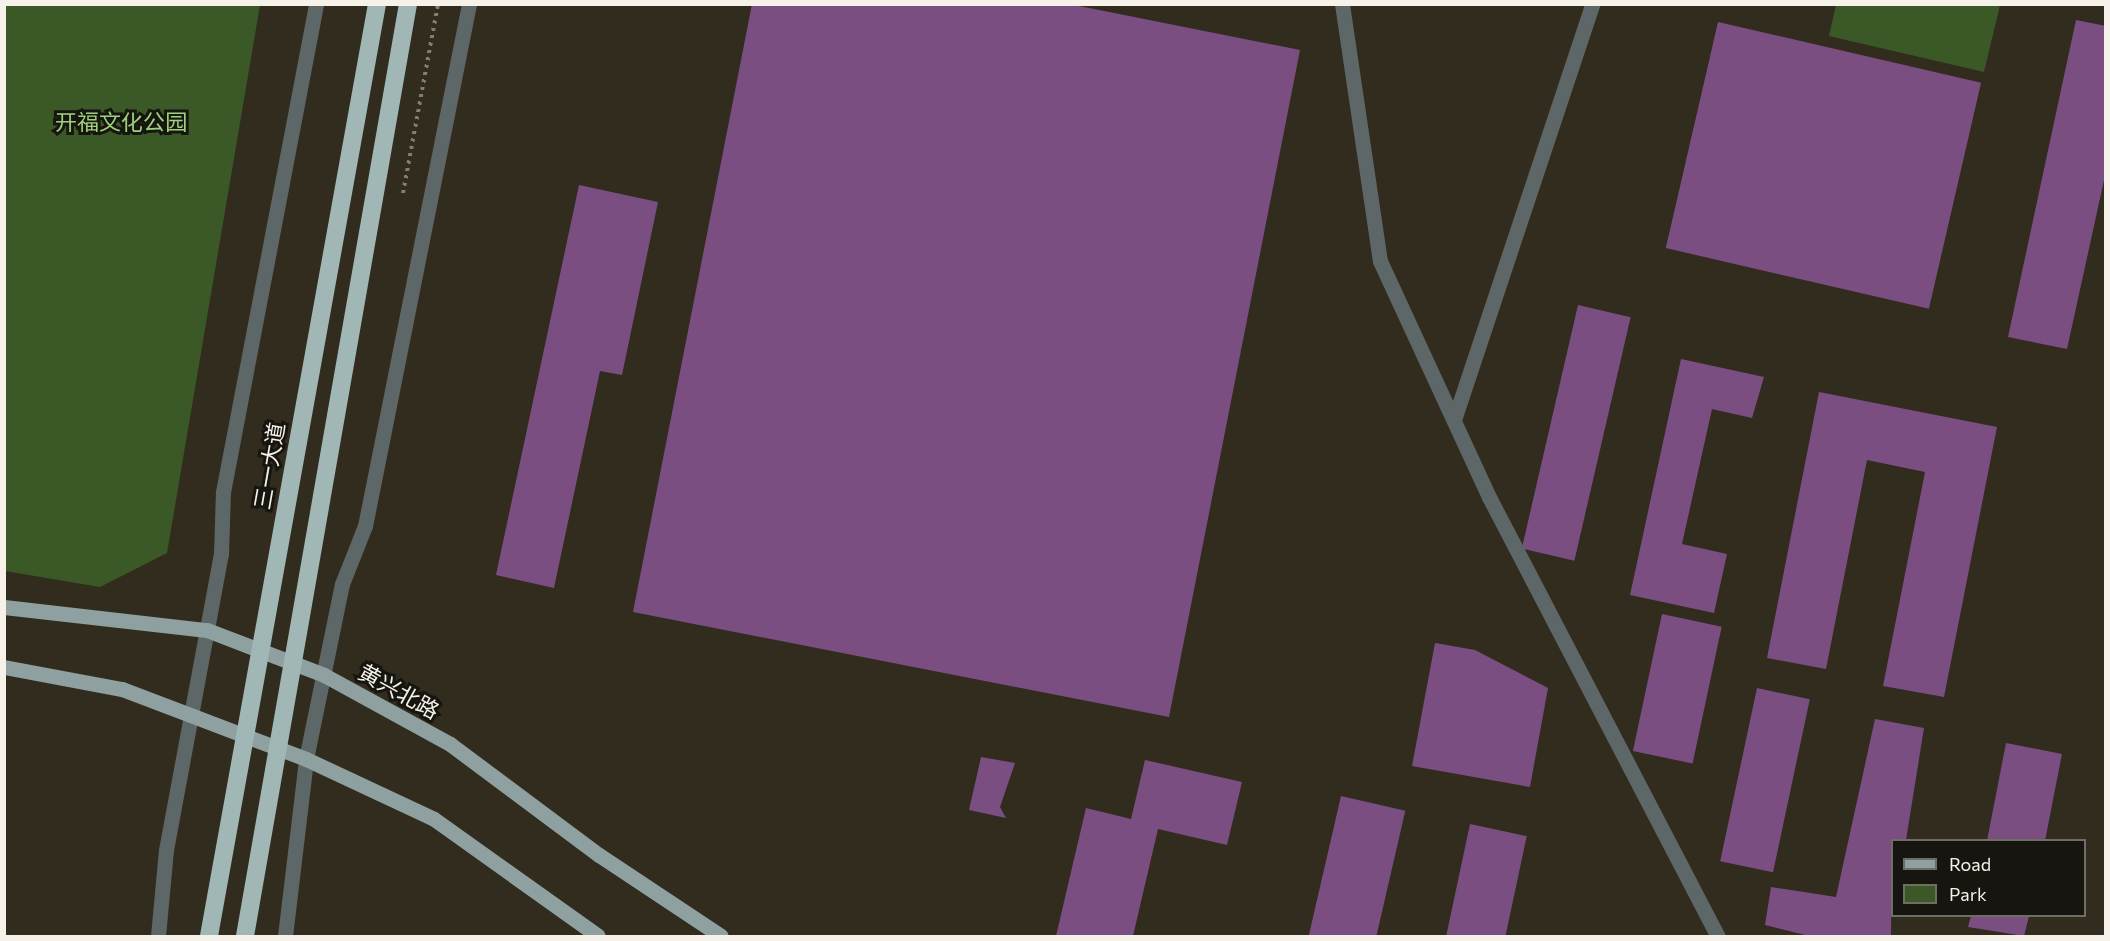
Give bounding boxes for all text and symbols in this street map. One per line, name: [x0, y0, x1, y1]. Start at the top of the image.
park label: 开福文化公园: [55, 109, 187, 135]
street label: 三一大道: [248, 420, 290, 512]
street label: 黄兴北路: [354, 658, 444, 724]
legend: [1891, 839, 2086, 917]
text: Road: [1949, 853, 1991, 875]
text: Park: [1949, 883, 1987, 905]

